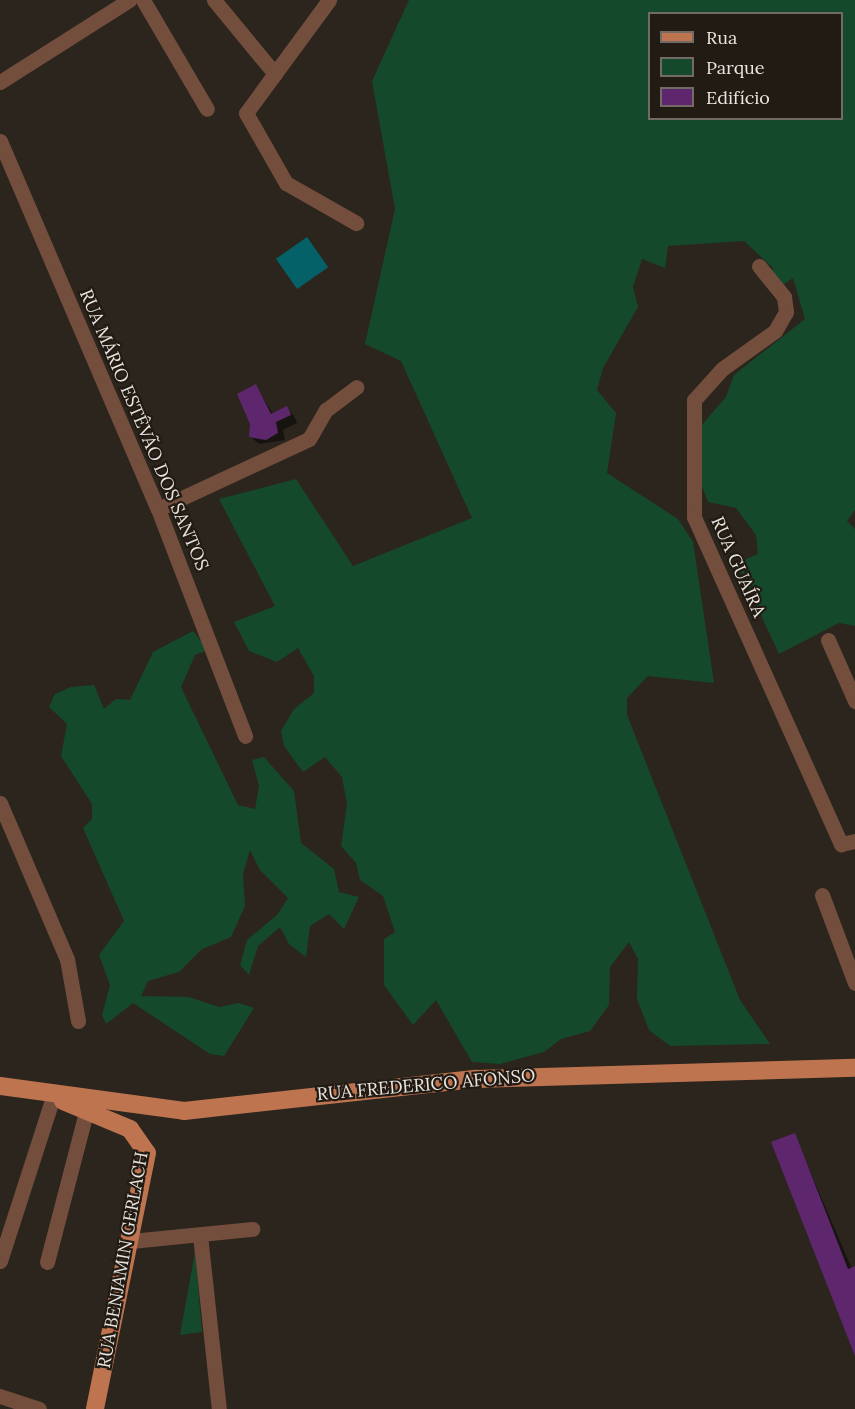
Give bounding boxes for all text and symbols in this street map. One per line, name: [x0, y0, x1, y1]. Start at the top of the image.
legend: [648, 12, 843, 120]
text: Rua: [706, 26, 737, 49]
text: Parque: [706, 56, 765, 79]
text: Edifício: [706, 86, 770, 109]
street label: RUA MÁRIO ESTÊVÃO DOS SANTOS: [75, 286, 213, 574]
street label: RUA GUAÍRA: [706, 513, 770, 621]
street label: RUA FREDERICO AFONSO: [316, 1065, 536, 1105]
street label: RUA BENJAMIN GERLACH: [93, 1150, 153, 1370]

